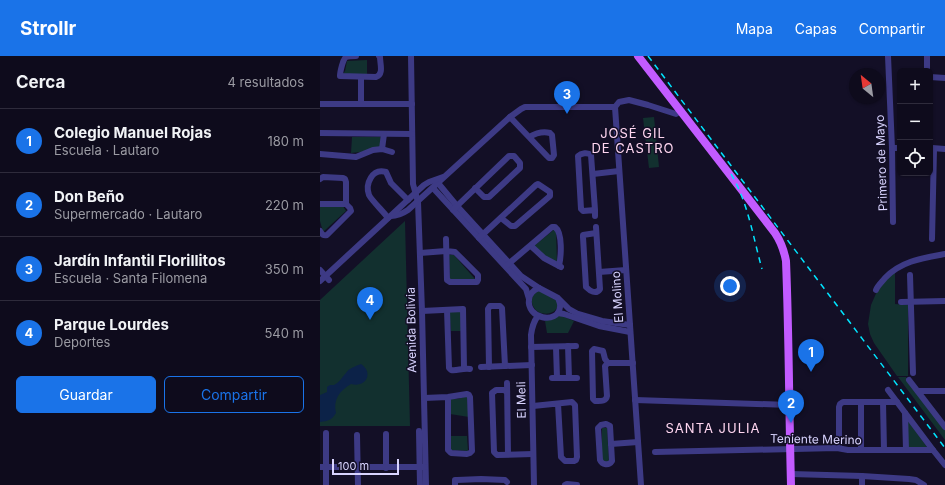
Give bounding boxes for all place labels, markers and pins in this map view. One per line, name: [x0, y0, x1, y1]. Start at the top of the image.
pin: 3: [554, 81, 580, 114]
pin: 4: [357, 287, 383, 320]
pin: 1: [798, 339, 824, 372]
pin: 2: [778, 390, 804, 423]

